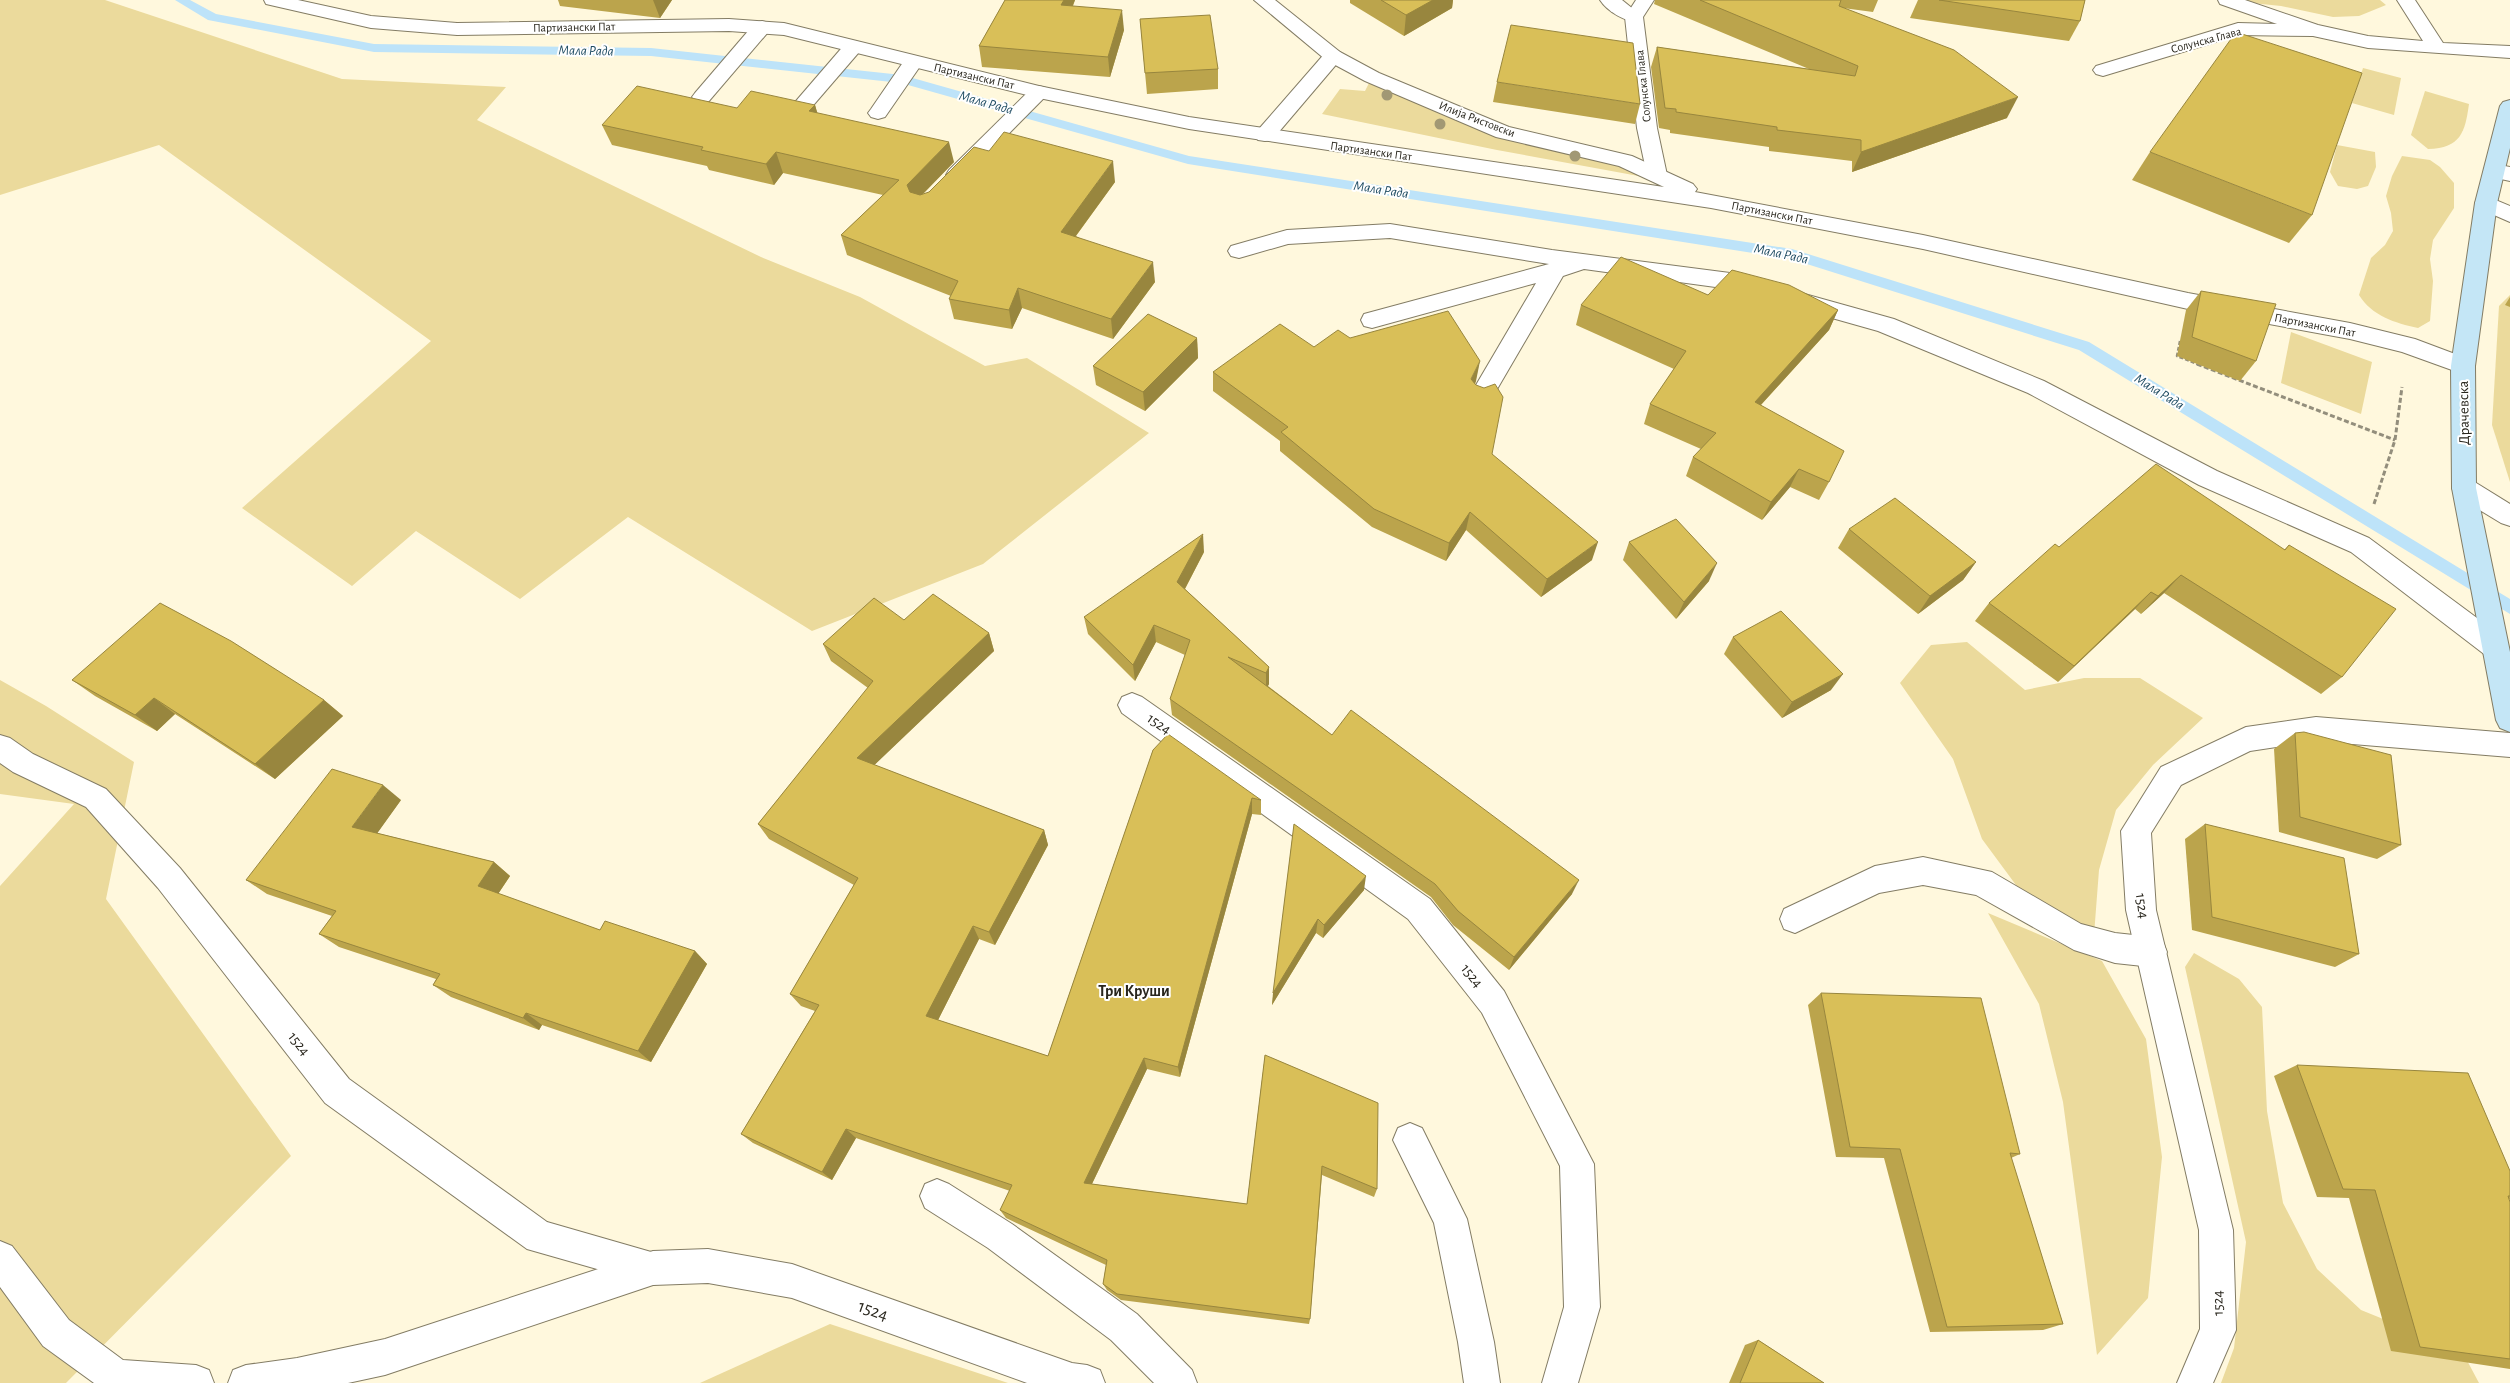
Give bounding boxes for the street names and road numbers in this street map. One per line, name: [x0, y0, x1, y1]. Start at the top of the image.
street label: Партизански Пат: [533, 20, 616, 34]
street label: Солунска Глава: [2169, 25, 2243, 56]
street label: Солунска Глава: [1633, 49, 1654, 123]
street label: Партизански Пат: [933, 61, 1016, 91]
street label: Илија Ристовски: [1437, 99, 1517, 140]
street label: Партизански Пат: [1329, 139, 1413, 163]
street label: Партизански Пат: [1730, 199, 1814, 227]
street label: Партизански Пат: [2273, 311, 2357, 339]
street label: Драчевска: [2456, 381, 2472, 445]
street label: 1524: [1144, 711, 1174, 737]
street label: 1524: [2133, 892, 2151, 920]
street label: 1524: [1458, 961, 1486, 991]
street label: 1524: [285, 1029, 313, 1059]
street label: 1524: [2210, 1290, 2226, 1316]
street label: 1524: [856, 1297, 891, 1325]

